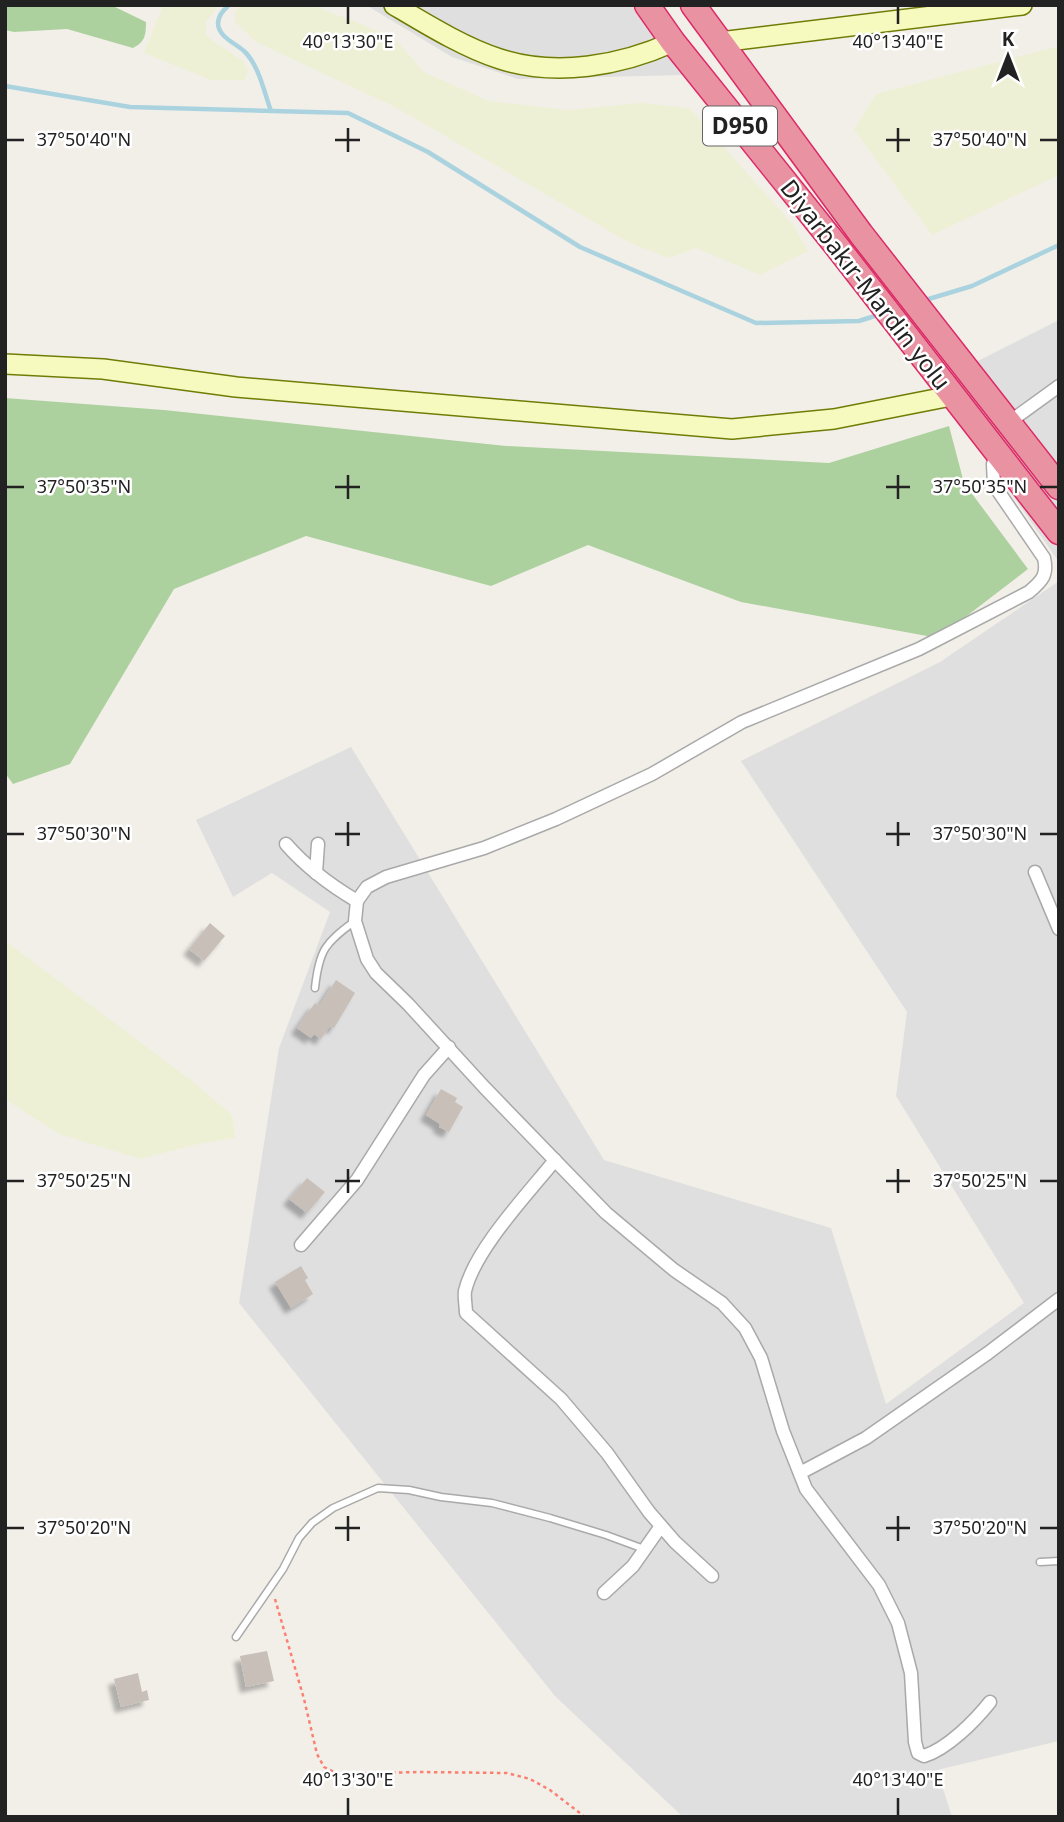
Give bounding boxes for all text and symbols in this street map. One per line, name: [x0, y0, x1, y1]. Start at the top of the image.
north arrow: [973, 21, 1043, 91]
text: K: [1002, 26, 1015, 52]
text: 40°13'30"E: [303, 29, 393, 53]
text: 40°13'40"E: [853, 29, 943, 53]
road number: D950: [703, 106, 777, 146]
text: 37°50'40"N: [37, 127, 131, 151]
text: 37°50'40"N: [933, 127, 1027, 151]
street label: Diyarbakır-Mardin yolu: [774, 172, 959, 396]
text: 37°50'35"N: [37, 474, 131, 498]
text: 37°50'35"N: [933, 474, 1027, 498]
text: 37°50'30"N: [37, 821, 131, 845]
text: 37°50'30"N: [933, 821, 1027, 845]
text: 37°50'25"N: [37, 1168, 131, 1192]
text: 37°50'25"N: [933, 1168, 1027, 1192]
text: 37°50'20"N: [37, 1515, 131, 1539]
text: 37°50'20"N: [933, 1515, 1027, 1539]
text: 40°13'30"E: [303, 1767, 393, 1791]
text: 40°13'40"E: [853, 1767, 943, 1791]

